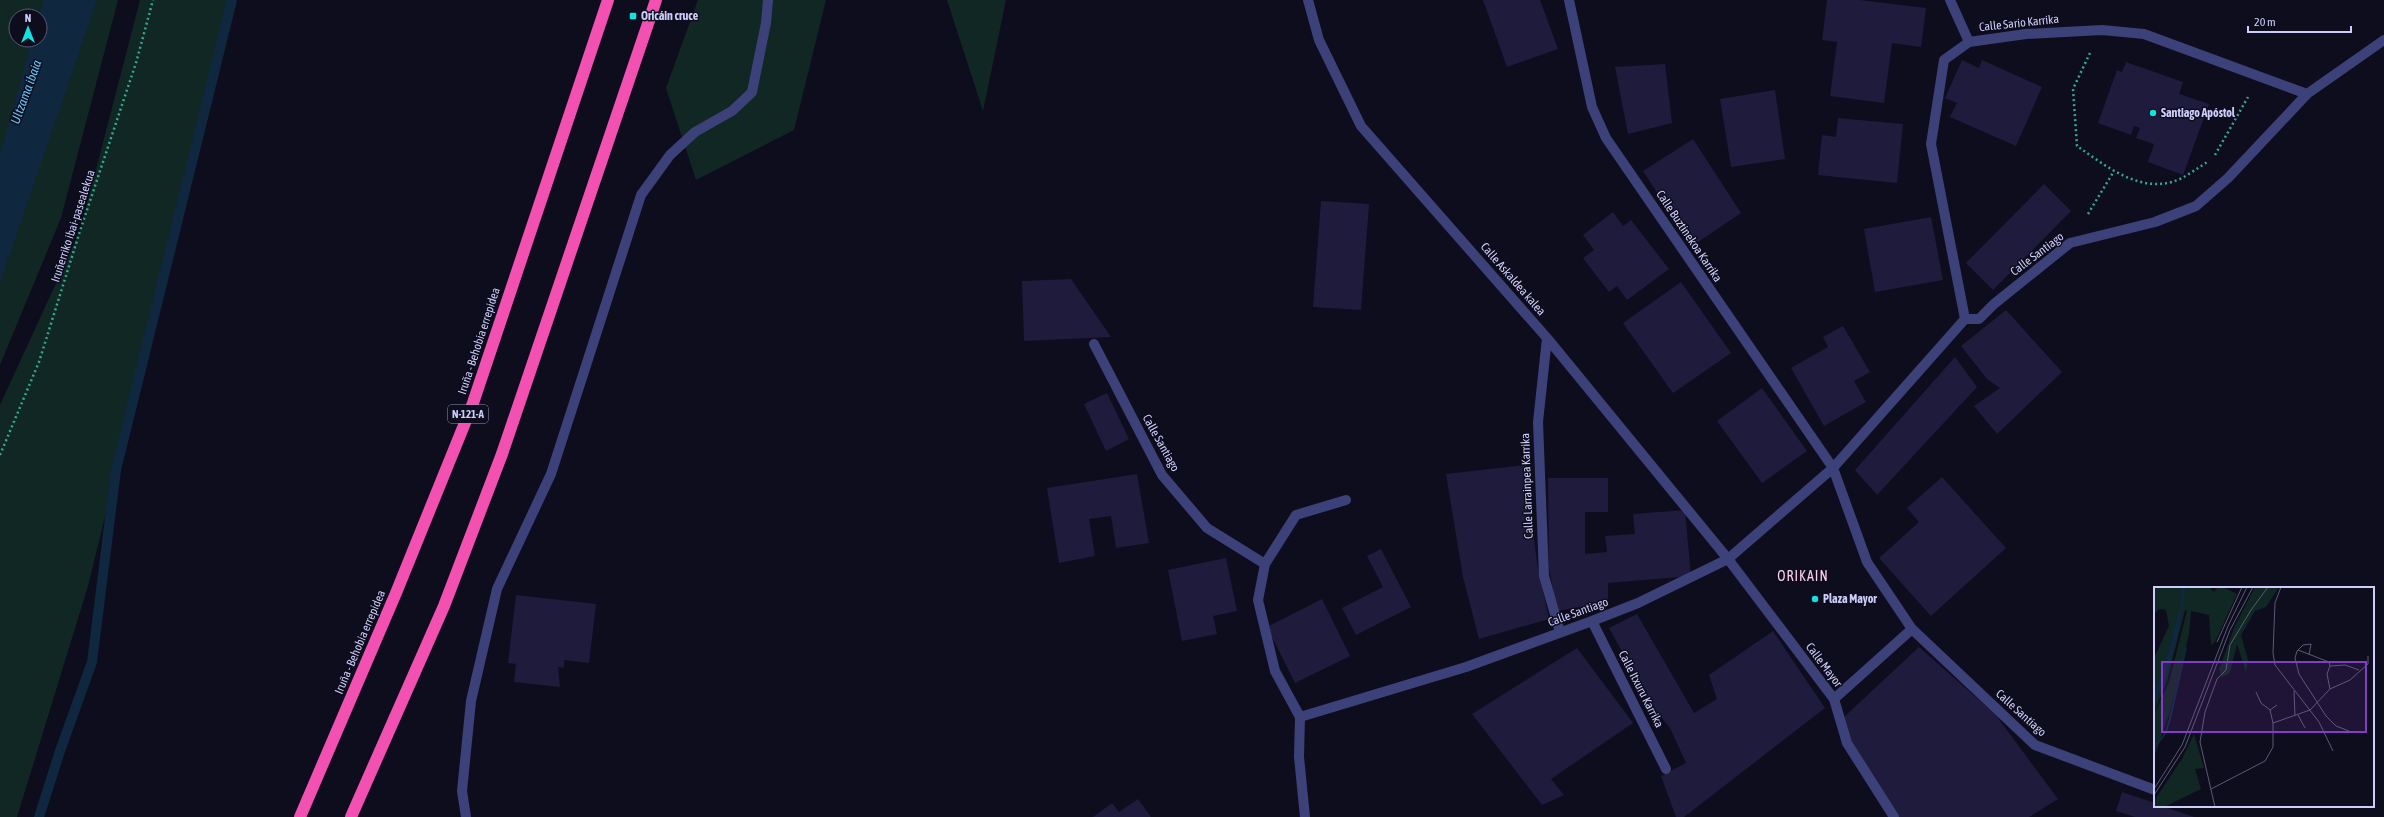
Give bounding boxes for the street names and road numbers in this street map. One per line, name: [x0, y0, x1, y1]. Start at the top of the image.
street label: Calle Sario Karrika: [1978, 12, 2060, 34]
street label: Iruñerriko ibai-pasealekua: [48, 168, 98, 284]
street label: Calle Buztinekoa Karrika: [1653, 188, 1725, 284]
street label: Calle Santiago: [2008, 229, 2067, 279]
street label: Calle Askaldea kalea: [1478, 240, 1548, 318]
street label: Iruña - Behobia errepidea: [455, 286, 503, 396]
road number: N-121-A: [448, 405, 488, 423]
street label: Calle Santiago: [1140, 412, 1183, 474]
street label: Calle Larrainpea Karrika: [1518, 433, 1536, 539]
street label: Iruña - Behobia errepidea: [332, 588, 388, 696]
street label: Calle Santiago: [1546, 595, 1610, 629]
street label: Calle Mayor: [1803, 640, 1845, 690]
street label: Calle Itxuru Karrika: [1616, 648, 1666, 730]
street label: Calle Santiago: [1993, 687, 2049, 740]

